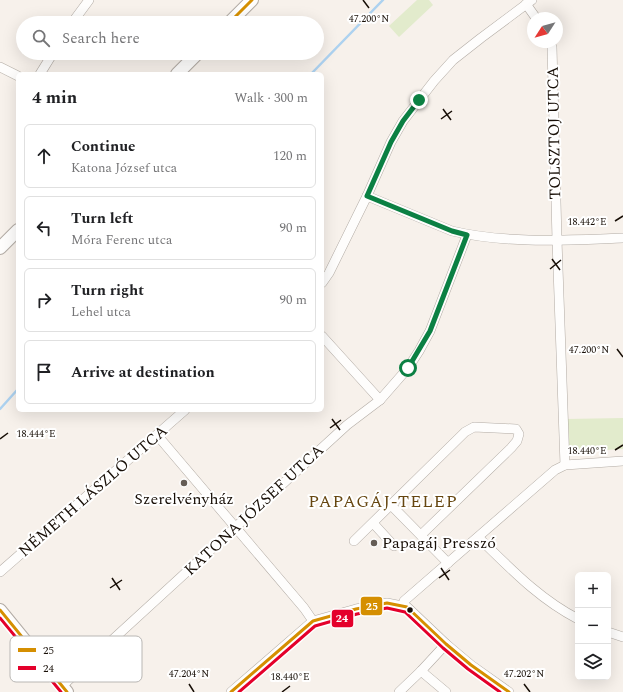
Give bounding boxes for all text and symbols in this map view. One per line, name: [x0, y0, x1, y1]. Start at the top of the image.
text: 47.200°N: [349, 11, 389, 27]
north arrow: [527, 12, 563, 48]
search box: [16, 16, 324, 60]
icon: search: [30, 27, 52, 49]
text: Search here: [62, 27, 140, 50]
street label: TOLSZTOJ UTCA: [541, 66, 567, 200]
text: 4 min: [32, 85, 77, 111]
text: Walk · 300 m: [234, 88, 308, 108]
route end: [410, 91, 428, 109]
text: Continue: [71, 135, 136, 158]
icon: ahead: [33, 145, 55, 167]
text: 120 m: [273, 146, 307, 166]
text: Katona József utca: [71, 158, 177, 178]
text: Turn left: [71, 207, 133, 230]
text: 18.442°E: [567, 214, 607, 230]
icon: left: [33, 217, 55, 239]
text: 90 m: [280, 218, 307, 238]
text: Móra Ferenc utca: [71, 230, 172, 250]
text: Turn right: [71, 279, 144, 302]
icon: right: [33, 289, 55, 311]
text: 90 m: [280, 290, 307, 310]
text: Lehel utca: [71, 302, 131, 322]
text: 47.200°N: [569, 342, 609, 358]
route start: [399, 359, 417, 377]
icon: arrive: [33, 361, 55, 383]
text: Arrive at destination: [71, 361, 215, 384]
street label: NÉMETH LÁSZLÓ UTCA: [13, 419, 173, 563]
text: 18.444°E: [16, 426, 56, 442]
street label: KATONA JÓZSEF UTCA: [179, 439, 329, 581]
text: 18.440°E: [567, 443, 607, 459]
marker: Szerelvényház: [179, 478, 189, 488]
place label: Szerelvényház: [134, 487, 234, 511]
district label: PAPAGÁJ-TELEP: [308, 489, 458, 515]
place label: Papagáj Presszó: [382, 531, 496, 555]
marker: Papagáj Presszó: [369, 538, 379, 548]
map controls: [575, 572, 611, 680]
button: +: [575, 572, 611, 608]
line badge: 25: [360, 596, 383, 616]
text: 25: [366, 598, 378, 615]
unlabelled marker: [405, 605, 415, 615]
button: −: [575, 608, 611, 644]
line badge: 24: [331, 609, 354, 628]
text: 24: [336, 610, 349, 627]
legend: [10, 636, 142, 682]
text: 25: [43, 642, 54, 659]
button: layers: [575, 644, 611, 680]
text: 24: [43, 660, 54, 677]
text: 47.204°N: [169, 666, 209, 682]
text: 47.202°N: [504, 666, 544, 682]
text: 18.440°E: [270, 669, 310, 685]

